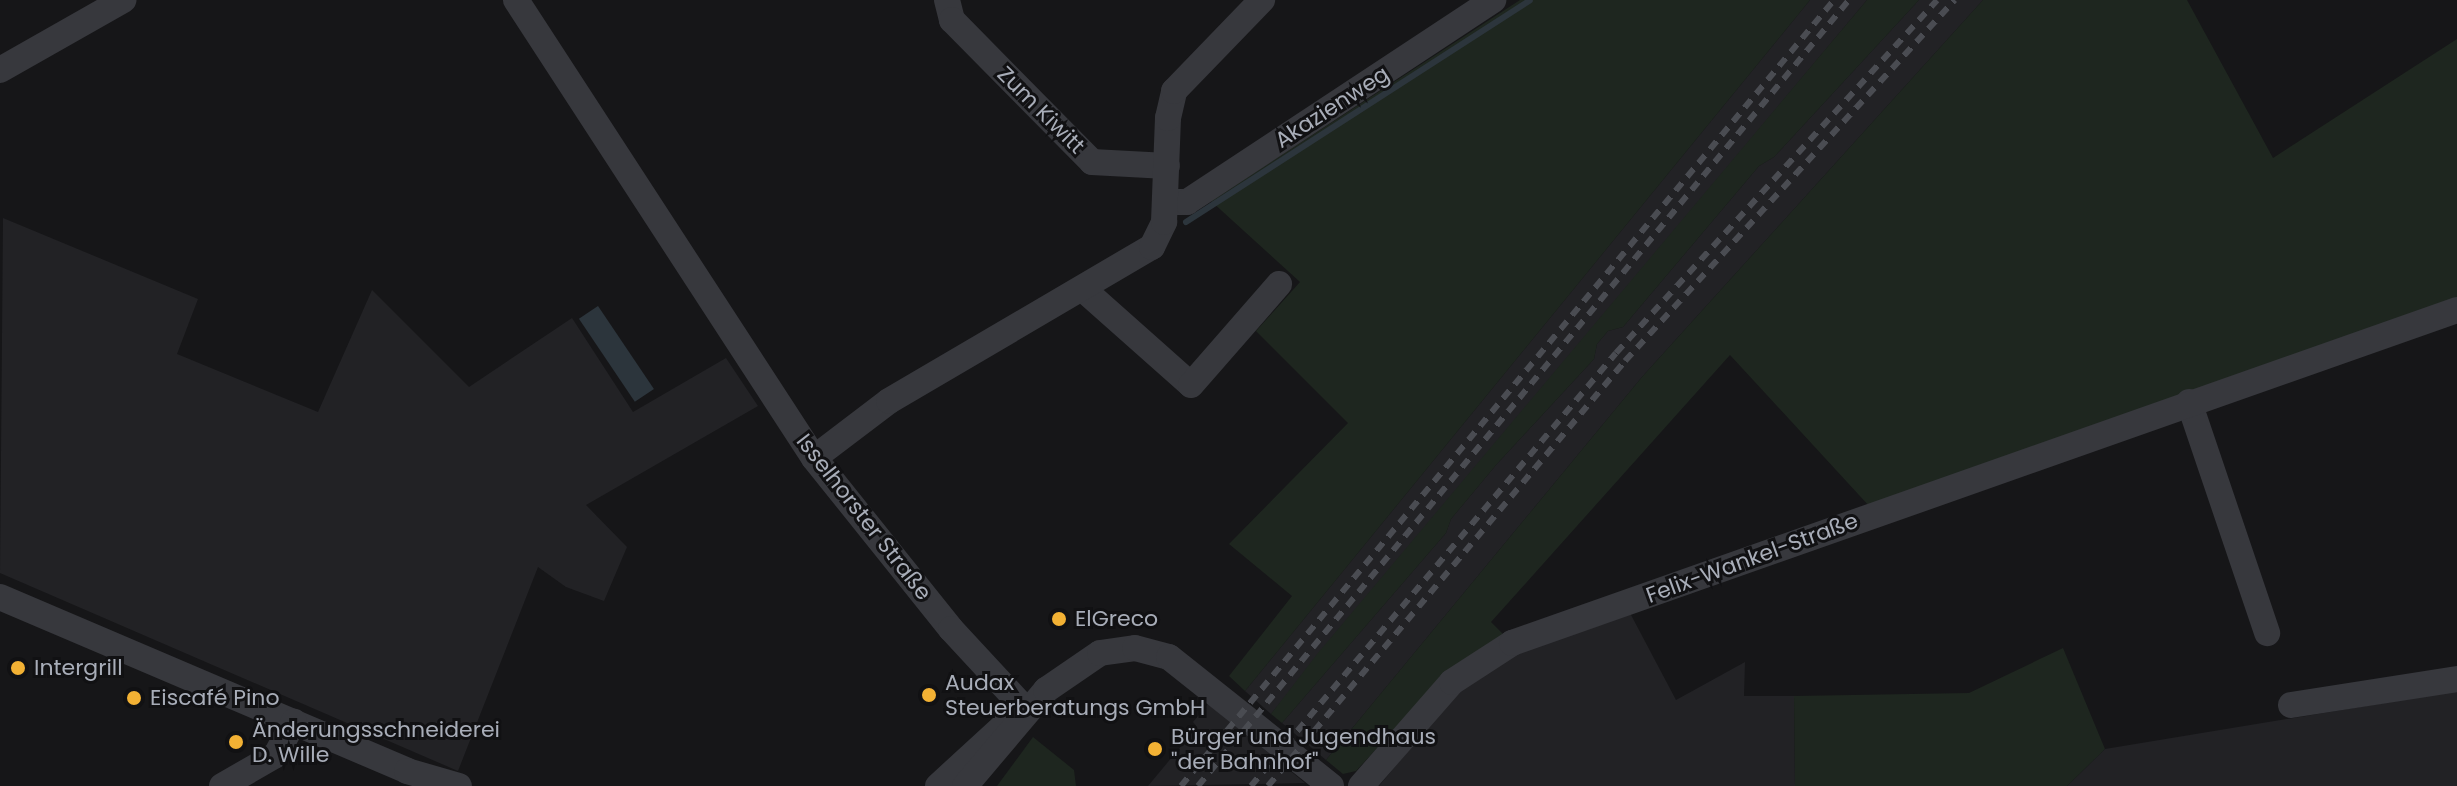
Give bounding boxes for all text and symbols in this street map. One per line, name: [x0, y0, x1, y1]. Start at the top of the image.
street label: Akazienweg: [1270, 60, 1394, 154]
street label: Zum Kiwitt: [992, 61, 1090, 159]
street label: Isselhorster Straße: [791, 429, 937, 605]
street label: Felix-Wankel-Straße: [1642, 507, 1862, 609]
place label: ElGreco: [1075, 606, 1158, 632]
marker: ElGreco: [1050, 610, 1068, 628]
place label: Intergrill: [34, 655, 123, 681]
marker: Intergrill: [9, 659, 27, 677]
place label: Audax Steuerberatungs GmbH: [945, 669, 1205, 720]
place label: Eiscafé Pino: [150, 685, 279, 711]
marker: Audax Steuerberatungs GmbH: [920, 686, 938, 704]
marker: Eiscafé Pino: [125, 689, 143, 707]
place label: Änderungsschneiderei D. Wille: [252, 716, 500, 768]
place label: Bürger und Jugendhaus "der Bahnhof": [1171, 723, 1436, 774]
marker: Änderungsschneiderei D. Wille: [227, 733, 245, 751]
marker: Bürger und Jugendhaus "der Bahnhof": [1146, 740, 1164, 758]

